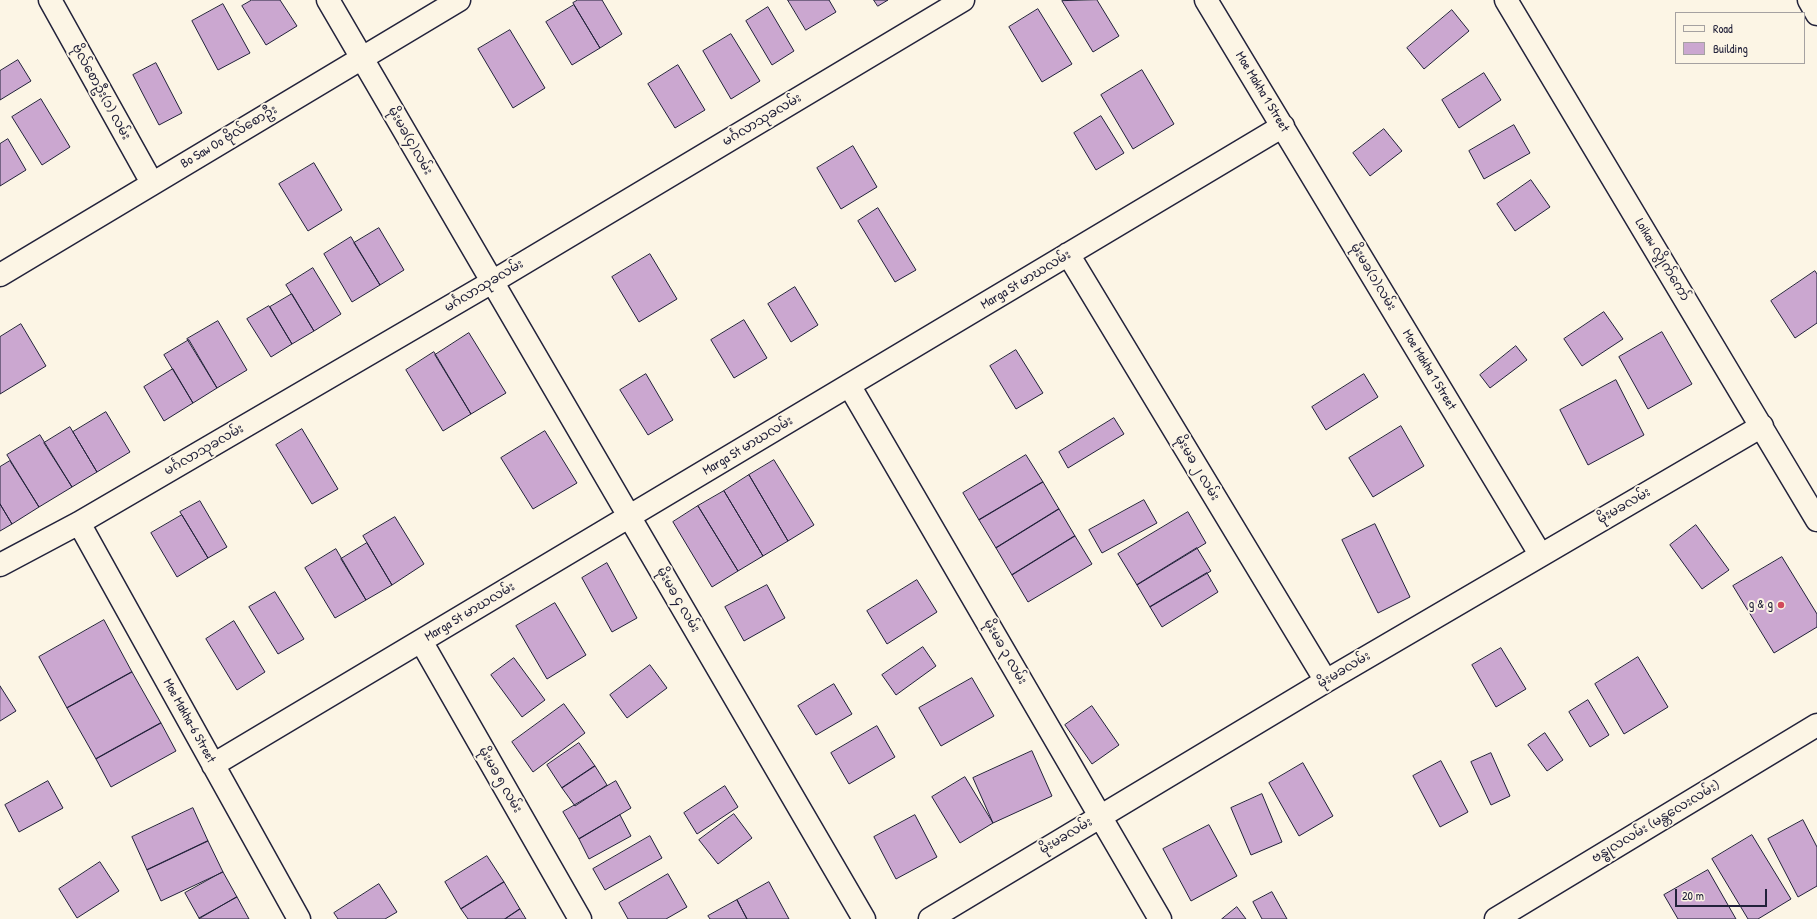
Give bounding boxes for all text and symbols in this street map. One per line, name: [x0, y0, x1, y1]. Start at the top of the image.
legend: [1675, 12, 1805, 64]
text: Road: [1713, 20, 1733, 37]
text: Building: [1713, 40, 1748, 57]
street label: ဗိုလ်စောဦး(၁) လမ်း: [68, 41, 134, 143]
street label: Moe Makha 1 Street: [1232, 49, 1292, 135]
street label: မင်္ဂလာသုခလမ်း: [720, 90, 804, 150]
street label: Bo Saw Oo ဗိုလ်စောဦး: [178, 102, 280, 172]
street label: မိုးမခ(၄)လမ်း: [384, 104, 436, 178]
street label: Loikaw လွိုက်ကော်: [1631, 216, 1693, 304]
street label: မိုးမခ(၁)လမ်း: [1347, 240, 1399, 314]
street label: Marga St မာဃလမ်း: [978, 247, 1074, 313]
street label: မင်္ဂလာသုခလမ်း: [442, 256, 526, 316]
street label: Moe Makha 1 Street: [1399, 327, 1459, 413]
street label: Marga St မာဃလမ်း: [700, 413, 796, 479]
street label: မင်္ဂလာသုခလမ်း: [161, 421, 247, 479]
street label: မိုးမခ ၂ လမ်း: [1171, 432, 1223, 504]
street label: မိုးမခလမ်း: [1595, 485, 1653, 527]
street label: မိုးမခ ၄ လမ်း: [653, 565, 703, 635]
street label: Marga St မာဃလမ်း: [422, 579, 518, 645]
place label: g & g: [1749, 597, 1773, 613]
marker: g & g: [1776, 600, 1786, 610]
street label: မိုးမခ ၃ လမ်း: [980, 617, 1030, 687]
street label: မိုးမခလမ်း: [1315, 648, 1373, 692]
street label: Moe Makha-6 Street: [159, 676, 219, 766]
street label: မိုးမခ ၅ လမ်း: [475, 744, 525, 816]
street label: ဗန္ဓုလလမ်း (မန္တလေးလမ်း): [1589, 777, 1723, 867]
street label: မိုးမခလမ်း: [1037, 814, 1095, 858]
scale bar: [1677, 881, 1769, 907]
text: 20 m: [1682, 887, 1704, 904]

